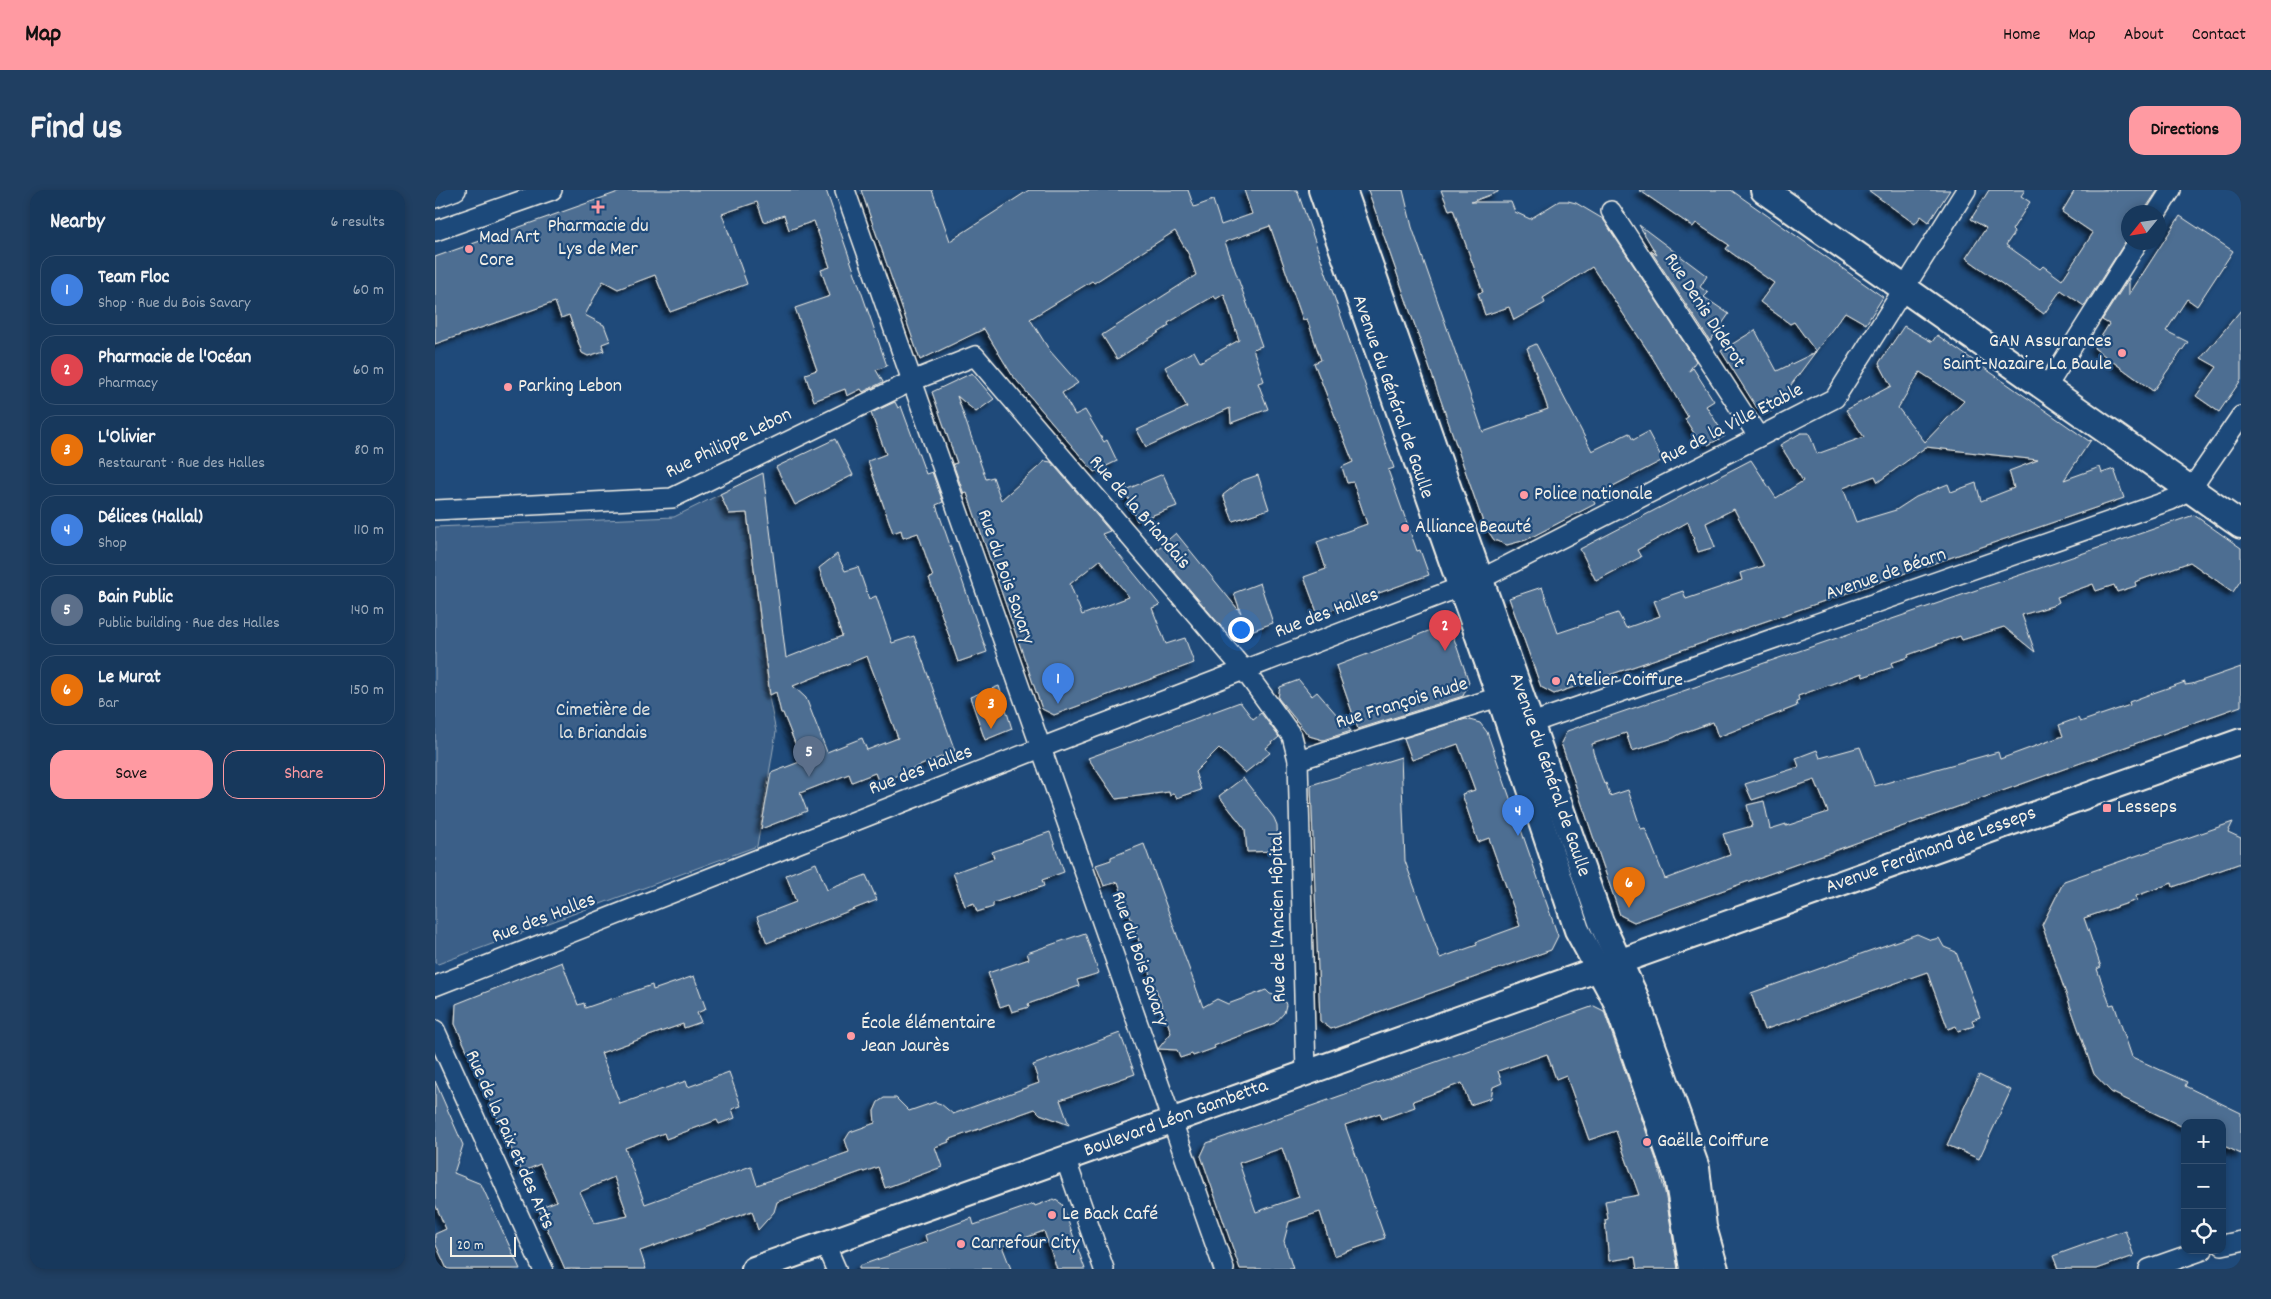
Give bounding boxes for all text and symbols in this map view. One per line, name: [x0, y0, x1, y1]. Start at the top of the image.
text: Map: [25, 18, 61, 52]
text: Home: [2003, 23, 2040, 48]
text: Map: [2068, 23, 2096, 48]
text: About: [2124, 23, 2164, 48]
text: Contact: [2192, 23, 2246, 48]
text: Find us: [30, 105, 122, 155]
button: Directions: [2129, 106, 2241, 155]
marker: Pharmacie du Lys de Mer: [592, 201, 604, 213]
north arrow: [2121, 205, 2166, 250]
text: Nearby: [50, 208, 105, 238]
text: 6 results: [330, 211, 385, 234]
place label: Pharmacie du Lys de Mer: [547, 213, 649, 264]
place label: Mad Art Core: [479, 224, 540, 275]
marker: Mad Art Core: [463, 243, 475, 255]
street label: Rue Denis Diderot: [1656, 248, 1752, 374]
text: Team Floc: [98, 265, 169, 292]
text: 1: [65, 279, 69, 302]
text: 60 m: [353, 279, 384, 302]
street label: Avenue du Général de Gaulle: [1344, 291, 1440, 503]
text: Shop · Rue du Bois Savary: [98, 292, 251, 315]
place label: GAN Assurances Saint-Nazaire La Baule: [1943, 328, 2112, 379]
text: Pharmacie de l'Océan: [98, 345, 251, 372]
marker: GAN Assurances Saint-Nazaire La Baule: [2116, 347, 2128, 359]
text: 2: [64, 359, 71, 382]
text: 60 m: [353, 359, 384, 382]
text: Pharmacy: [98, 372, 157, 395]
place label: Parking Lebon: [518, 373, 622, 401]
street label: Rue de la Ville Etable: [1655, 377, 1809, 473]
marker: Parking Lebon: [502, 381, 514, 393]
street label: Rue Philippe Lebon: [661, 401, 797, 487]
text: L'Olivier: [98, 425, 155, 452]
text: 3: [63, 439, 71, 462]
text: 80 m: [354, 439, 384, 462]
street label: Rue de la Briandais: [1081, 450, 1197, 576]
text: Restaurant · Rue des Halles: [98, 452, 265, 475]
place label: Police nationale: [1534, 481, 1653, 509]
marker: Police nationale: [1518, 489, 1530, 501]
text: Délices (Hallal): [98, 505, 203, 532]
street label: Rue du Bois Savary: [969, 506, 1041, 649]
place label: Alliance Beauté: [1415, 514, 1531, 542]
text: 4: [64, 519, 70, 542]
text: 110 m: [354, 519, 384, 542]
marker: Alliance Beauté: [1399, 522, 1411, 534]
text: Shop: [98, 532, 127, 555]
street label: Avenue de Béarn: [1822, 541, 1950, 609]
street label: Rue des Halles: [1271, 581, 1383, 647]
text: Bain Public: [98, 585, 173, 612]
text: 5: [63, 599, 71, 622]
text: 140 m: [350, 599, 384, 622]
pin: 2: [1429, 610, 1461, 651]
text: Public building · Rue des Halles: [98, 612, 280, 635]
your location: [1228, 617, 1254, 643]
pin: 1: [1042, 663, 1074, 704]
text: Le Murat: [98, 665, 161, 692]
place label: Atelier Coiffure: [1566, 667, 1683, 695]
street label: Avenue du Général de Gaulle: [1501, 669, 1597, 881]
street label: Rue François Rude: [1332, 671, 1472, 737]
marker: Atelier Coiffure: [1550, 675, 1562, 687]
text: 6: [63, 679, 71, 702]
text: 150 m: [350, 679, 384, 702]
pin: 3: [975, 688, 1007, 729]
text: Bar: [98, 692, 119, 715]
park label: Cimetière de la Briandais: [556, 697, 651, 748]
pin: 5: [793, 736, 825, 777]
street label: Rue des Halles: [865, 738, 977, 804]
button: Save: [50, 750, 213, 799]
button: Share: [223, 750, 385, 799]
place label: Lesseps: [2117, 794, 2177, 822]
pin: 4: [1502, 795, 1534, 836]
street label: Avenue Ferdinand de Lesseps: [1822, 800, 2040, 902]
marker: Lesseps: [2101, 802, 2113, 814]
street label: Rue de l'Ancien Hôpital: [1264, 831, 1294, 1003]
pin: 6: [1613, 867, 1645, 908]
street label: Rue des Halles: [488, 886, 600, 952]
street label: Rue du Bois Savary: [1103, 888, 1175, 1031]
place label: École élémentaire Jean Jaurès: [861, 1010, 996, 1061]
marker: École élémentaire Jean Jaurès: [845, 1030, 857, 1042]
street label: Rue de la Paix et des Arts: [457, 1046, 561, 1234]
street label: Boulevard Léon Gambetta: [1080, 1072, 1273, 1165]
map controls: [2181, 1119, 2226, 1254]
button: +: [2181, 1119, 2226, 1164]
place label: Gaëlle Coiffure: [1657, 1128, 1769, 1156]
marker: Gaëlle Coiffure: [1641, 1136, 1653, 1148]
button: −: [2181, 1164, 2226, 1209]
place label: Le Back Café: [1062, 1201, 1158, 1229]
marker: Le Back Café: [1046, 1209, 1058, 1221]
button: locate: [2181, 1209, 2226, 1254]
place label: Carrefour City: [971, 1230, 1080, 1258]
scale bar: [450, 1234, 516, 1257]
text: 20 m: [457, 1236, 484, 1256]
marker: Carrefour City: [955, 1238, 967, 1250]

